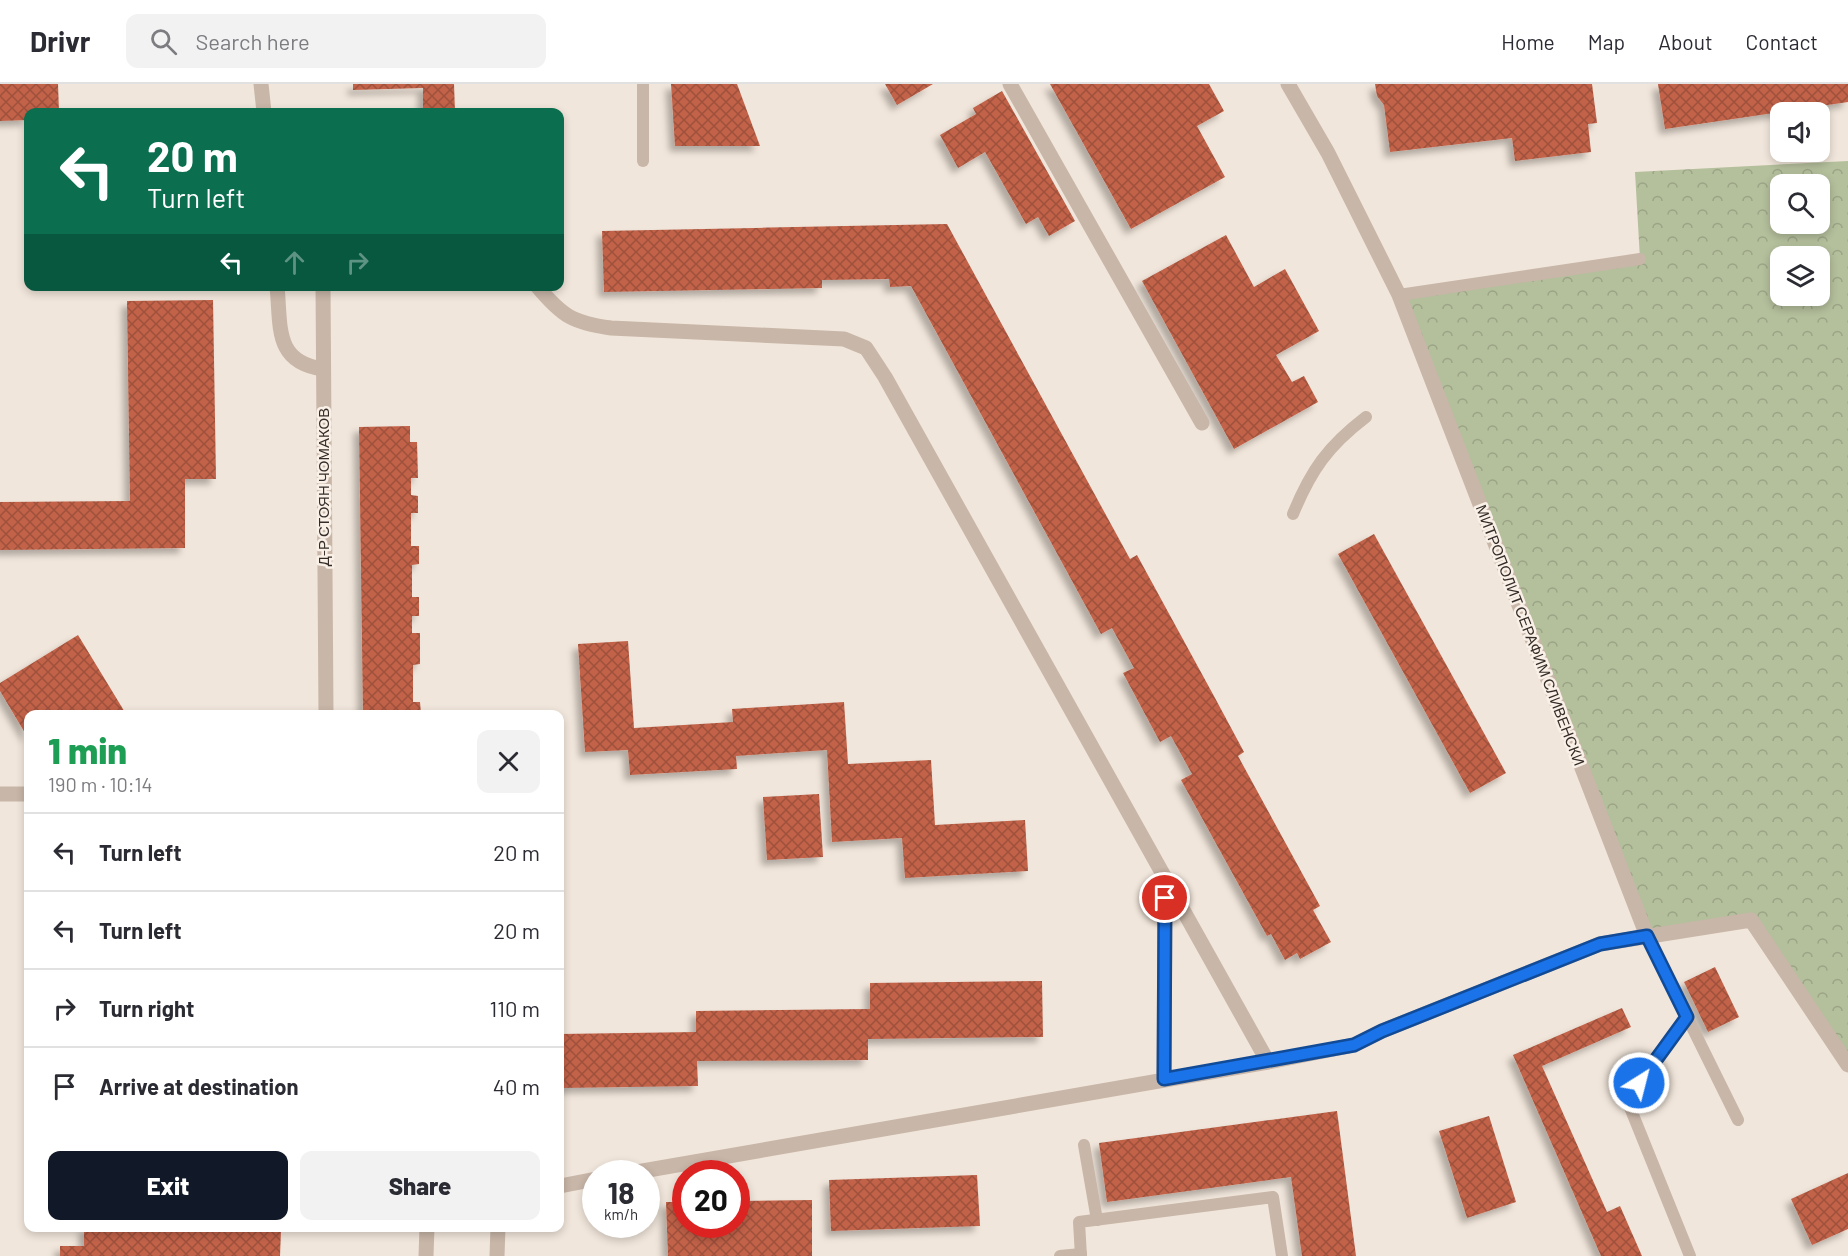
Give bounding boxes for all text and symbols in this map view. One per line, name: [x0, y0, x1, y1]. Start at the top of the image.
search box: [126, 14, 546, 68]
text: Drivr: [30, 24, 90, 58]
icon: search: [147, 25, 180, 58]
text: Search here: [195, 28, 310, 54]
text: Home: [1501, 29, 1555, 54]
text: Map: [1588, 29, 1625, 54]
text: About: [1658, 29, 1713, 54]
text: Contact: [1746, 29, 1818, 54]
map controls: [1770, 102, 1830, 306]
button: sound: [1770, 102, 1830, 162]
text: 20 m: [147, 130, 238, 180]
icon: left: [48, 132, 126, 210]
button: search: [1770, 174, 1830, 234]
text: Turn left: [147, 181, 245, 213]
icon: left: [215, 246, 248, 279]
icon: ahead: [278, 246, 311, 279]
icon: right: [341, 246, 374, 279]
button: layers: [1770, 246, 1830, 306]
street label: Д-Р СТОЯН ЧОМАКОВ: [314, 408, 332, 566]
street label: МИТРОПОЛИТ СЕРАФИМ СЛИВЕНСКИ: [1473, 502, 1589, 768]
text: 1 min: [48, 728, 127, 771]
button: close: [477, 730, 540, 793]
text: 190 m · 10:14: [48, 772, 153, 796]
icon: left: [48, 836, 81, 869]
text: Turn left: [99, 839, 182, 865]
text: 20 m: [493, 839, 540, 865]
pin: [1139, 872, 1190, 923]
icon: arrive: [1148, 881, 1181, 914]
icon: left: [48, 914, 81, 947]
text: Turn left: [99, 917, 182, 943]
text: 20 m: [493, 917, 540, 943]
icon: right: [48, 992, 81, 1025]
text: Turn right: [99, 995, 194, 1021]
text: 110 m: [490, 995, 540, 1021]
position arrow: [1607, 1051, 1671, 1115]
icon: arrive: [48, 1070, 81, 1103]
text: Arrive at destination: [99, 1073, 298, 1099]
text: 40 m: [493, 1073, 540, 1099]
button: Exit: [48, 1151, 288, 1220]
button: Share: [300, 1151, 540, 1220]
speed limit sign: 20: [672, 1160, 750, 1238]
text: 18: [608, 1174, 634, 1210]
text: km/h: [604, 1205, 638, 1223]

